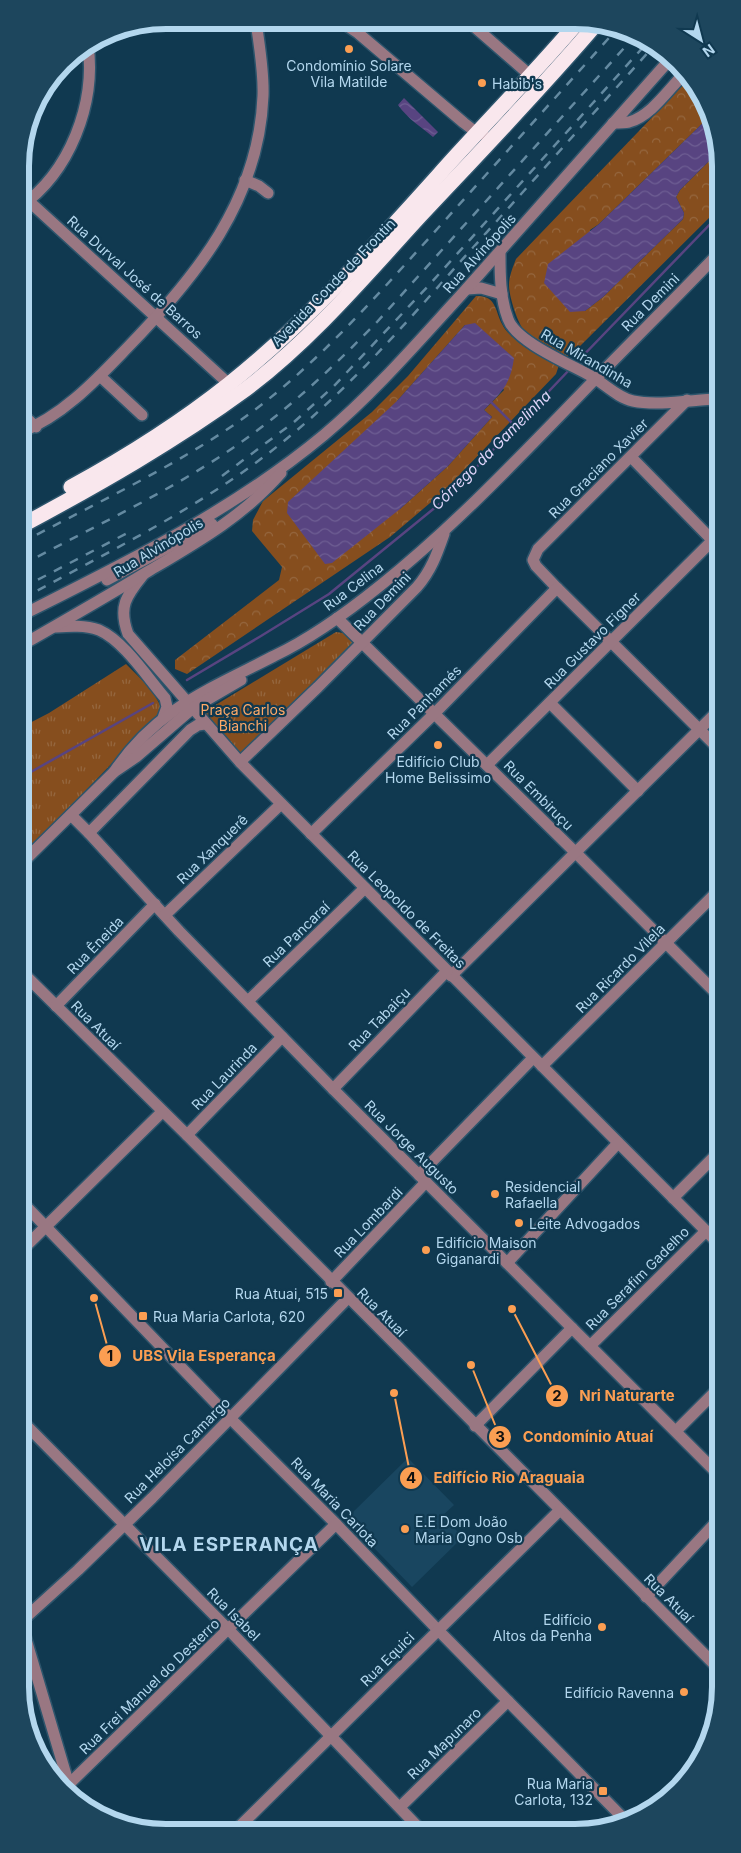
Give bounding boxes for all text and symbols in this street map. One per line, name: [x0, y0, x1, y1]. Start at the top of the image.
north arrow: [676, 15, 726, 65]
text: N: [700, 41, 718, 61]
marker: Condomínio Solare Vila Matilde: [343, 43, 355, 55]
place label: Condomínio Solare Vila Matilde: [286, 57, 412, 90]
place label: Habib's: [492, 75, 542, 92]
marker: Habib's: [476, 77, 488, 89]
street label: Rua Alvinópolis: [439, 210, 519, 296]
street label: Rua Durval José de Barros: [64, 212, 206, 342]
street label: Avenida Conde de Frontin: [268, 215, 398, 349]
street label: Rua Demini: [618, 270, 682, 334]
street label: Rua Mirandinha: [538, 325, 636, 391]
water label: Córrego da Gamelinha: [427, 386, 555, 514]
street label: Rua Graciano Xavier: [545, 415, 651, 521]
street label: Rua Alvinópolis: [110, 514, 206, 580]
street label: Rua Celina: [320, 558, 386, 614]
street label: Rua Demini: [350, 568, 414, 634]
street label: Rua Gustavo Figner: [540, 588, 644, 692]
street label: Rua Panhamés: [383, 661, 465, 743]
park label: Praça Carlos Bianchi: [201, 701, 285, 734]
marker: Edifício Club Home Belissimo: [432, 739, 444, 751]
place label: Edifício Club Home Belissimo: [385, 753, 491, 786]
street label: Rua Embiruçu: [501, 757, 577, 833]
street label: Rua Xanquerê: [173, 811, 251, 887]
street label: Rua Leopoldo de Freitas: [344, 846, 470, 972]
street label: Rua Pancaraí: [259, 897, 334, 970]
street label: Rua Êneida: [63, 913, 127, 977]
street label: Rua Ricardo Vilela: [572, 920, 668, 1016]
street label: Rua Tabaiçu: [345, 984, 413, 1054]
street label: Rua Atuaí: [68, 997, 125, 1054]
street label: Rua Laurinda: [188, 1039, 260, 1113]
street label: Rua Jorge Augusto: [361, 1096, 463, 1198]
place label: Residencial Rafaella: [505, 1178, 580, 1211]
street label: Rua Lombardi: [330, 1183, 406, 1261]
marker: Residencial Rafaella: [489, 1188, 501, 1200]
place label: Leite Advogados: [529, 1215, 640, 1232]
marker: Leite Advogados: [513, 1217, 525, 1229]
street label: Rua Serafim Gadelho: [582, 1223, 692, 1333]
place label: Edifício Maison Giganardi: [436, 1234, 537, 1267]
marker: Edifício Maison Giganardi: [420, 1244, 432, 1256]
street label: Rua Atuaí: [354, 1284, 411, 1341]
place label: Rua Atuai, 515: [235, 1285, 328, 1302]
marker: Rua Atuai, 515: [332, 1287, 344, 1299]
place label: Rua Maria Carlota, 620: [153, 1308, 305, 1325]
marker: Rua Maria Carlota, 620: [137, 1310, 149, 1322]
callout: UBS Vila Esperança: [98, 1341, 286, 1371]
text: 1: [107, 1346, 113, 1365]
text: UBS Vila Esperança: [132, 1346, 276, 1365]
callout: Nri Naturarte: [544, 1381, 685, 1411]
text: 2: [552, 1386, 562, 1405]
text: Nri Naturarte: [579, 1386, 675, 1405]
street label: Rua Heloísa Camargo: [121, 1394, 233, 1506]
callout: Condomínio Atuaí: [487, 1422, 663, 1452]
text: 3: [495, 1427, 505, 1446]
text: Condomínio Atuaí: [523, 1427, 654, 1446]
street label: Rua Maria Carlota: [288, 1454, 382, 1550]
callout: Edifício Rio Araguaia: [398, 1463, 594, 1493]
text: 4: [406, 1468, 416, 1487]
text: Edifício Rio Araguaia: [433, 1468, 585, 1487]
place label: E.E Dom João Maria Ogno Osb: [415, 1513, 523, 1546]
marker: E.E Dom João Maria Ogno Osb: [399, 1523, 411, 1535]
district label: VILA ESPERANÇA: [139, 1533, 319, 1556]
street label: Rua Atuaí: [641, 1570, 698, 1627]
street label: Rua Isabel: [204, 1584, 264, 1644]
place label: Edifício Altos da Penha: [493, 1611, 592, 1644]
street label: Rua Frei Manuel do Desterro: [75, 1615, 223, 1757]
marker: Edifício Altos da Penha: [596, 1621, 608, 1633]
street label: Rua Equici: [357, 1629, 417, 1689]
place label: Edifício Ravenna: [565, 1684, 674, 1701]
marker: Edifício Ravenna: [678, 1686, 690, 1698]
street label: Rua Mapunaro: [404, 1704, 484, 1782]
place label: Rua Maria Carlota, 132: [514, 1775, 593, 1808]
marker: Rua Maria Carlota, 132: [597, 1785, 609, 1797]

